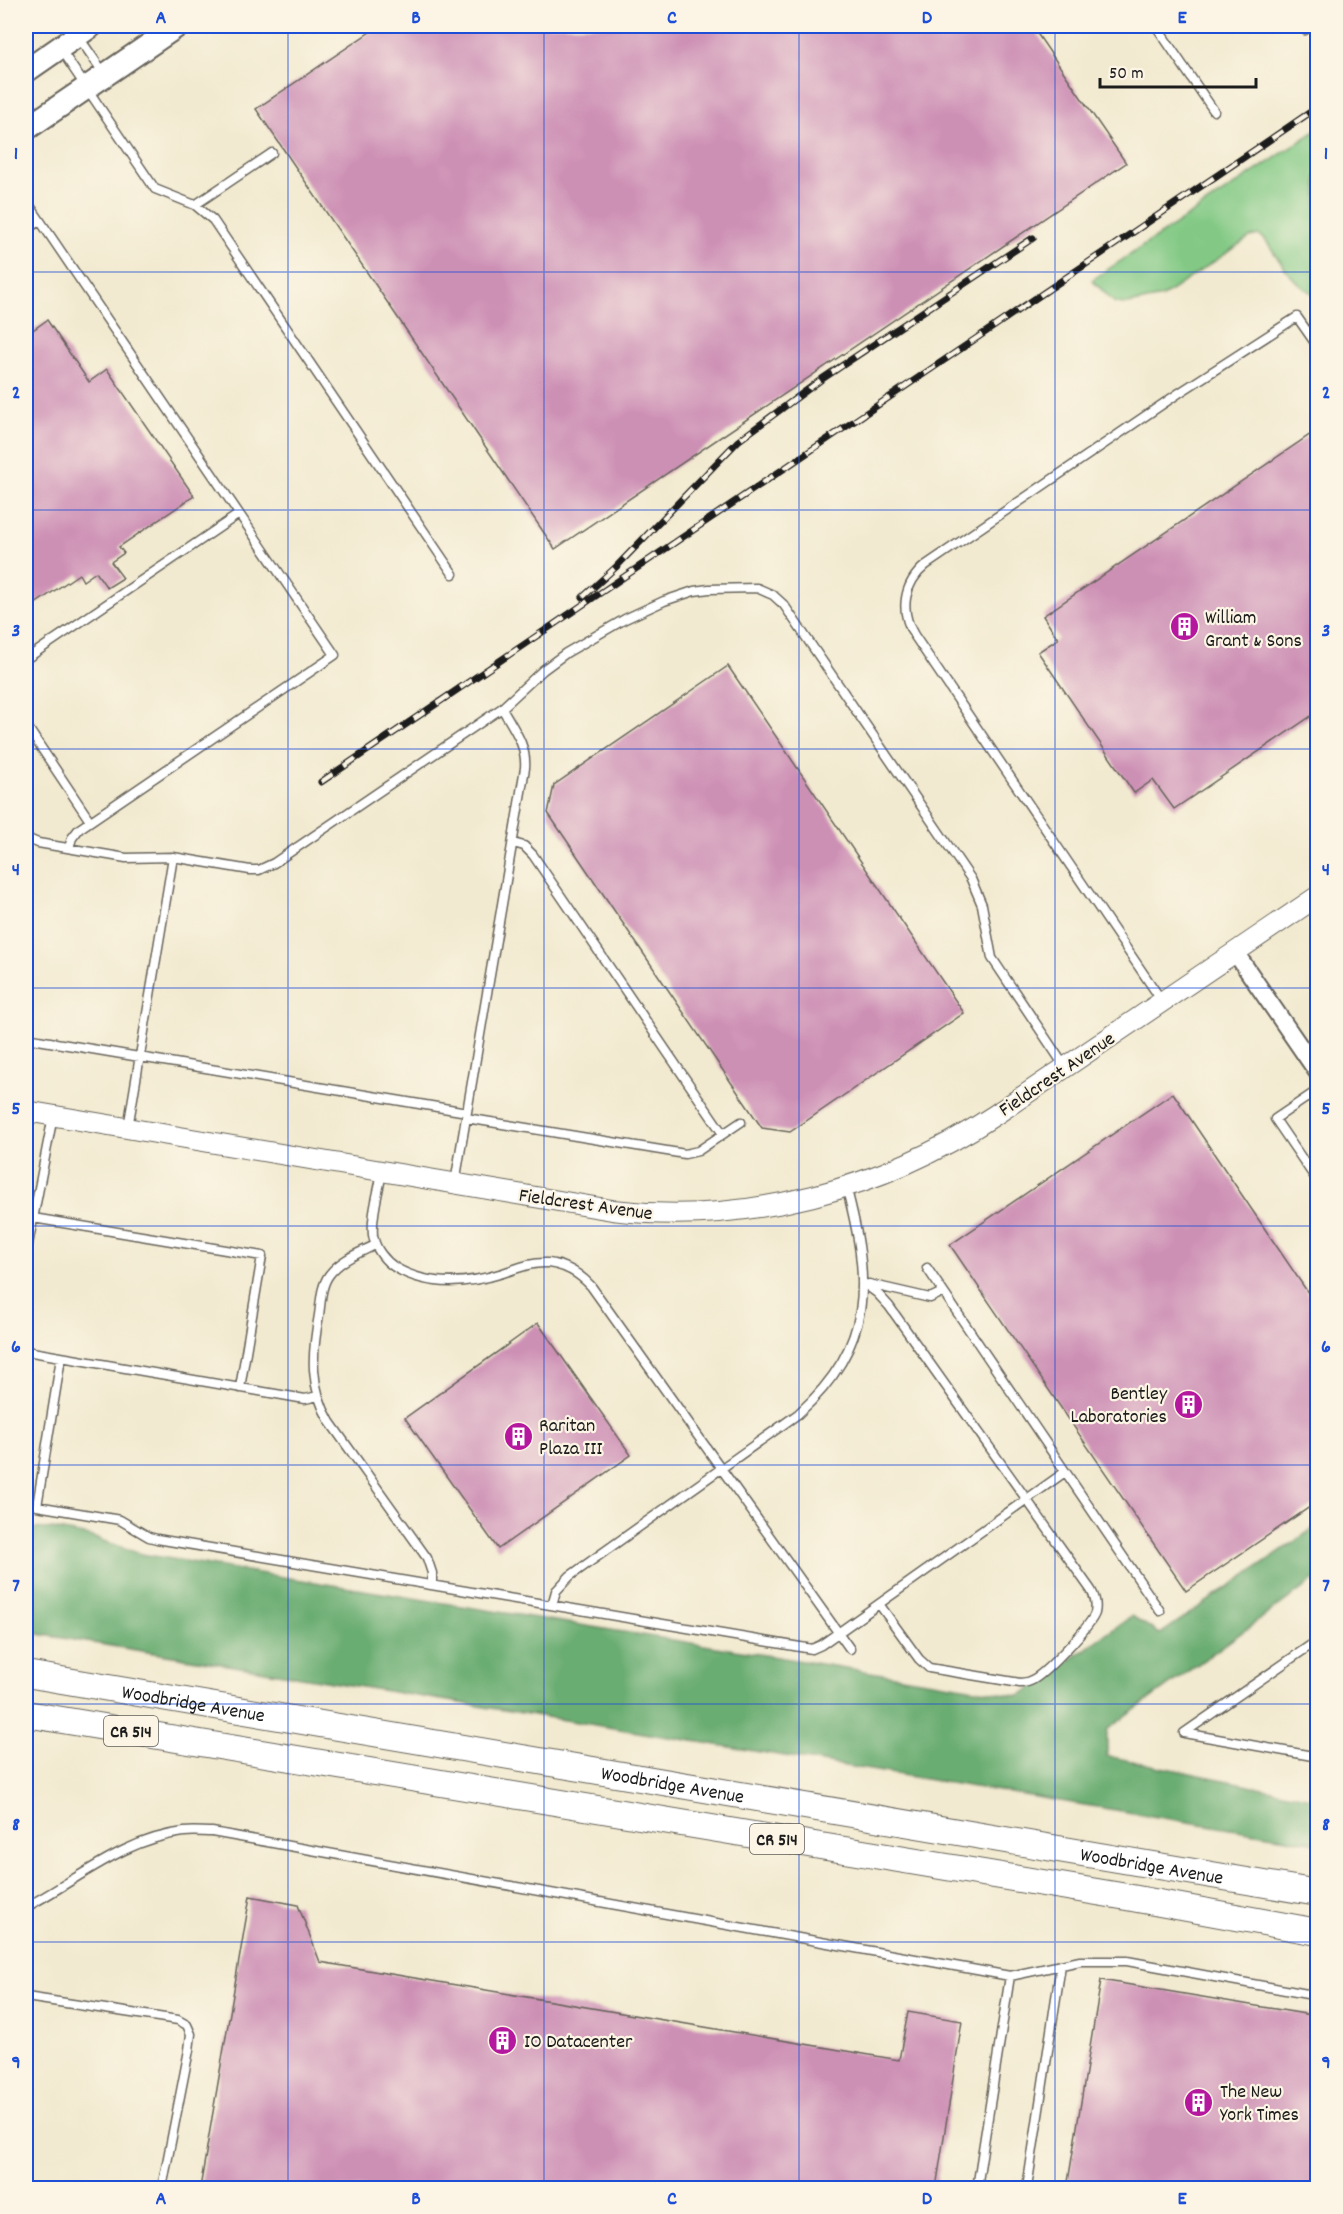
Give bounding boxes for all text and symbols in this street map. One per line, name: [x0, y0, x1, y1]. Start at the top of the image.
text: A: [156, 5, 167, 33]
text: B: [411, 5, 421, 33]
text: C: [667, 5, 677, 33]
text: D: [922, 5, 933, 33]
text: E: [1177, 5, 1187, 33]
scale bar: [1100, 51, 1256, 89]
text: 50 m: [1109, 62, 1144, 87]
text: 1: [14, 141, 18, 169]
text: 1: [1324, 141, 1328, 169]
text: 2: [12, 380, 20, 408]
text: 2: [1322, 380, 1330, 408]
place label: William Grant & Sons: [1205, 605, 1302, 656]
building icon: William Grant & Sons: [1168, 611, 1200, 643]
text: 3: [12, 618, 20, 646]
text: 3: [1322, 618, 1330, 646]
text: 4: [12, 857, 20, 885]
text: 4: [1322, 857, 1330, 885]
street label: Fieldcrest Avenue: [994, 1026, 1122, 1125]
text: 5: [11, 1096, 21, 1124]
text: 5: [1321, 1096, 1331, 1124]
street label: Fieldcrest Avenue: [517, 1183, 655, 1229]
text: 6: [11, 1334, 21, 1362]
text: 6: [1321, 1334, 1331, 1362]
place label: Bentley Laboratories: [1071, 1381, 1168, 1432]
building icon: Bentley Laboratories: [1172, 1388, 1204, 1420]
place label: Raritan Plaza III: [539, 1413, 602, 1464]
building icon: Raritan Plaza III: [502, 1420, 534, 1452]
text: 7: [12, 1573, 20, 1601]
text: 7: [1322, 1573, 1330, 1601]
street label: Woodbridge Avenue: [119, 1679, 267, 1731]
road number: CR 514: [104, 1716, 158, 1746]
street label: Woodbridge Avenue: [599, 1761, 746, 1813]
text: 8: [12, 1812, 20, 1840]
text: 8: [1322, 1812, 1330, 1840]
road number: CR 514: [750, 1824, 804, 1854]
street label: Woodbridge Avenue: [1078, 1842, 1225, 1894]
building icon: IO Datacenter: [487, 2024, 519, 2056]
place label: IO Datacenter: [524, 2029, 633, 2057]
text: 9: [11, 2050, 21, 2078]
text: 9: [1321, 2050, 1331, 2078]
place label: The New York Times: [1220, 2079, 1299, 2130]
building icon: The New York Times: [1183, 2086, 1215, 2118]
text: A: [156, 2186, 167, 2214]
text: B: [411, 2186, 421, 2214]
text: C: [667, 2186, 677, 2214]
text: D: [922, 2186, 933, 2214]
text: E: [1177, 2186, 1187, 2214]

